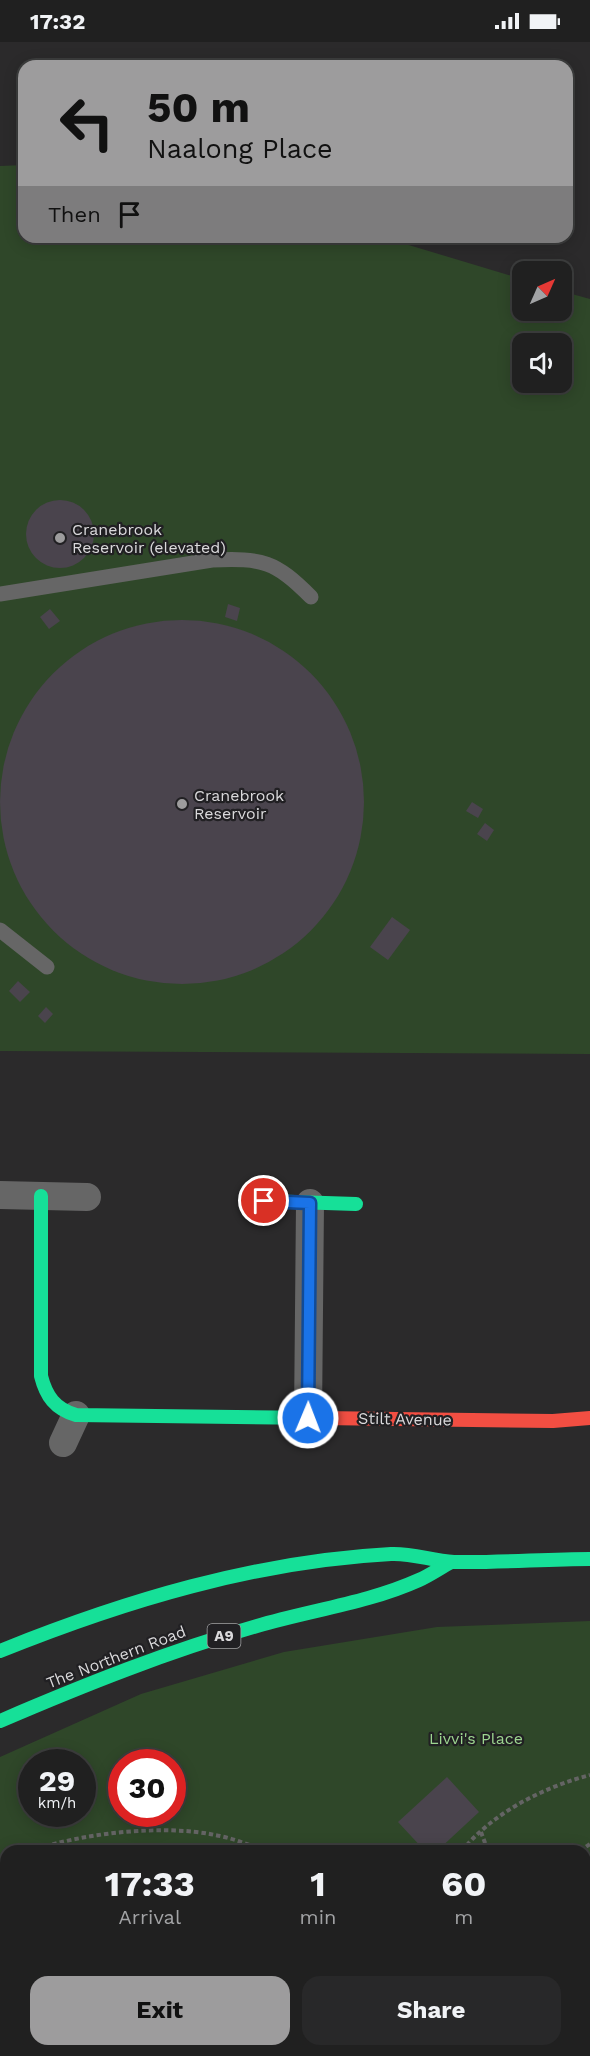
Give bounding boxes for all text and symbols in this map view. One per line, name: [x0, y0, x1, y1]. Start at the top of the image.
text: 17:32: [30, 9, 85, 34]
text: 50 m: [147, 83, 250, 132]
icon: left: [48, 84, 126, 162]
text: Naalong Place: [147, 133, 333, 165]
icon: arrive: [113, 198, 146, 231]
text: Then: [48, 202, 101, 227]
north arrow: [512, 261, 572, 321]
map controls: [512, 261, 572, 393]
button: sound: [512, 333, 572, 393]
place label: Cranebrook Reservoir (elevated): [72, 520, 226, 557]
marker: Cranebrook Reservoir (elevated): [53, 531, 67, 545]
place label: Cranebrook Reservoir: [194, 786, 284, 823]
marker: Cranebrook Reservoir: [175, 797, 189, 811]
pin: [238, 1175, 289, 1226]
icon: arrive: [247, 1184, 280, 1217]
position arrow: [276, 1386, 340, 1450]
street label: Stilt Avenue: [358, 1409, 452, 1429]
street label: The Northern Road: [44, 1622, 188, 1692]
road number: A9: [208, 1624, 240, 1648]
park label: Livvi's Place: [429, 1729, 523, 1748]
speed limit sign: 30: [108, 1749, 186, 1827]
text: 29: [39, 1763, 75, 1798]
text: km/h: [38, 1794, 76, 1812]
text: 17:33: [105, 1863, 195, 1905]
text: 1: [310, 1863, 326, 1905]
text: 60: [441, 1863, 486, 1905]
text: Arrival: [119, 1905, 181, 1929]
text: min: [300, 1905, 336, 1929]
text: m: [454, 1905, 473, 1929]
button: Exit: [30, 1976, 290, 2045]
button: Share: [302, 1976, 561, 2045]

